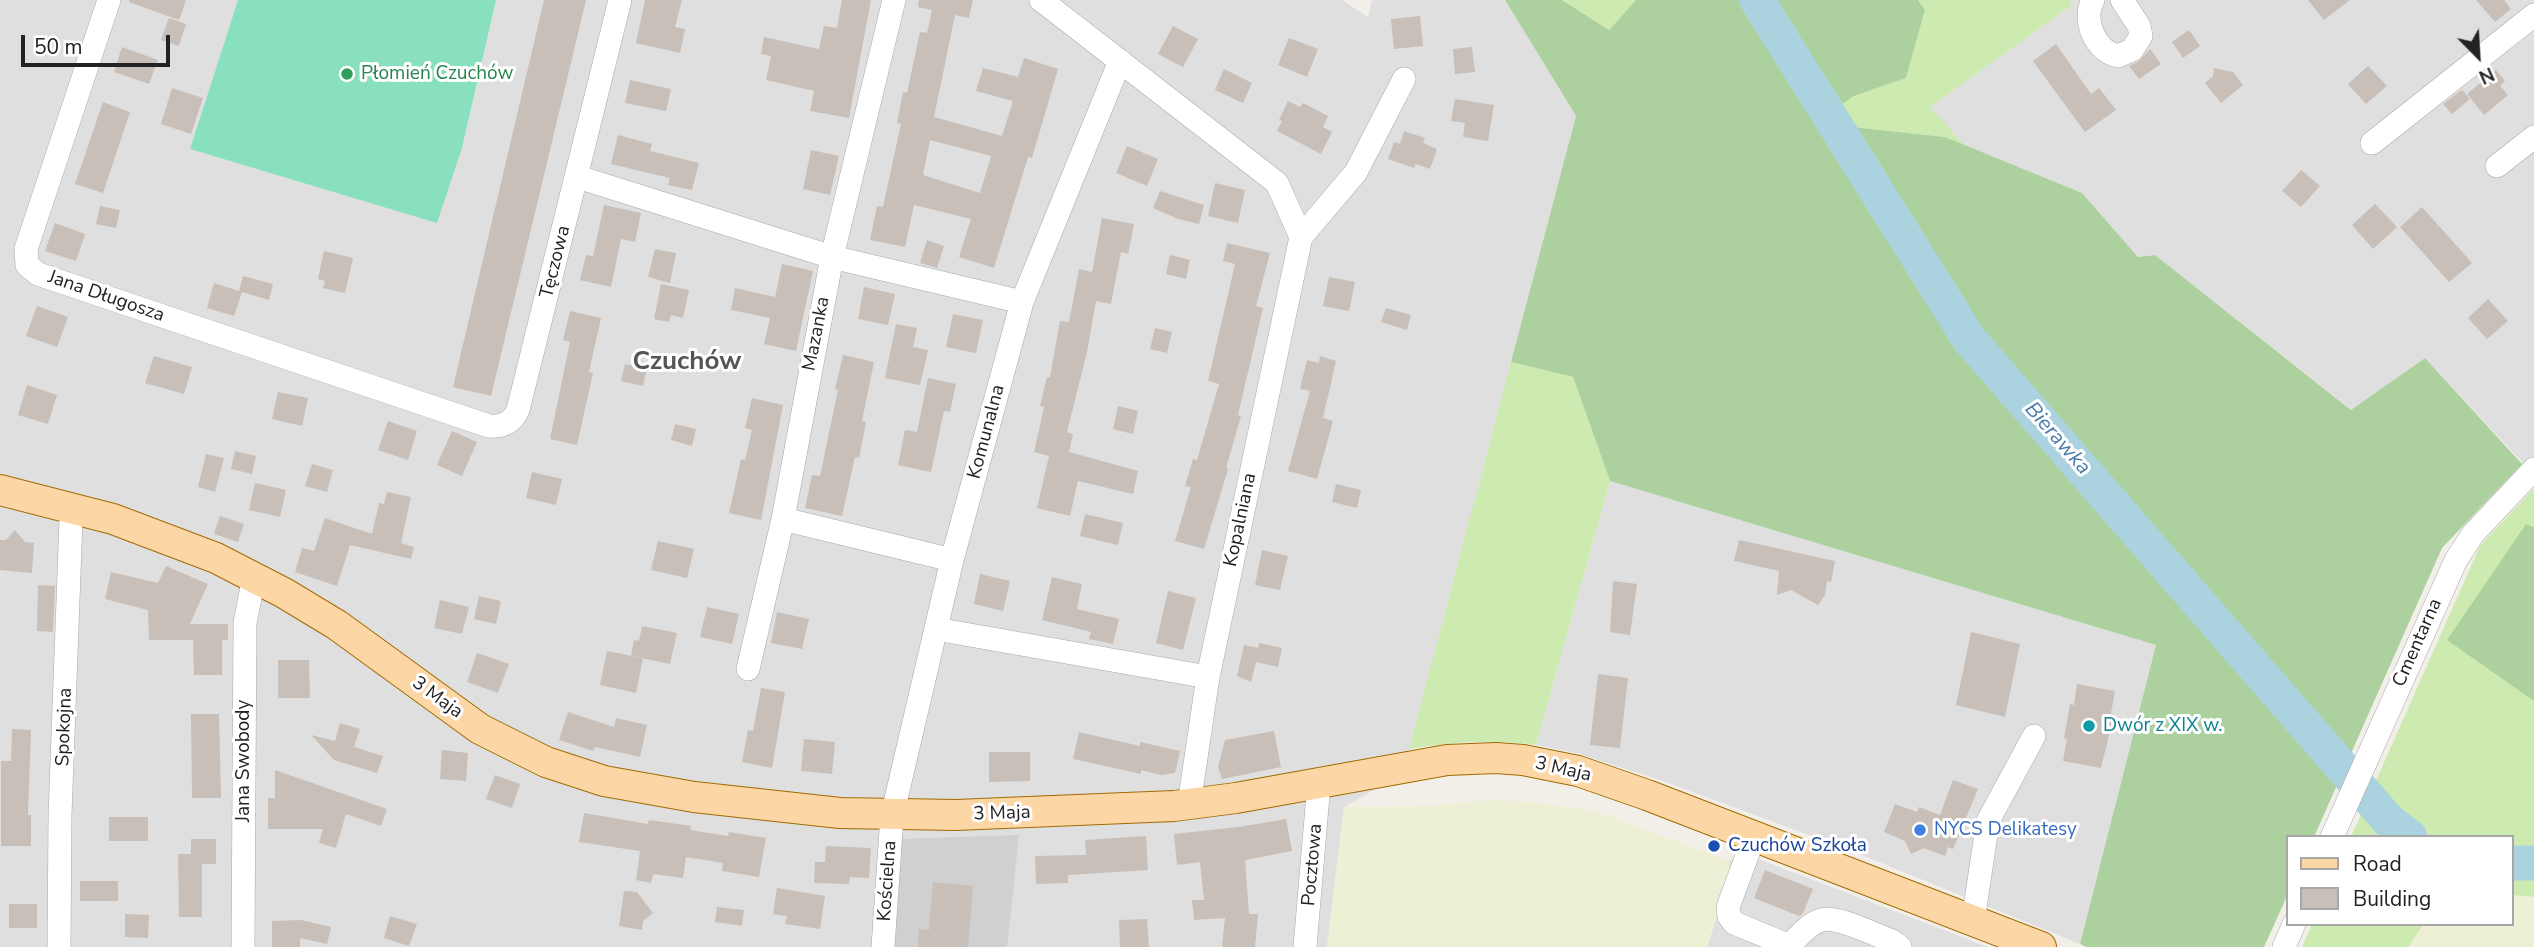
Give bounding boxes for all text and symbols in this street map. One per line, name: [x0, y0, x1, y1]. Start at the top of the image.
scale bar: [24, 21, 173, 65]
north arrow: [2443, 21, 2513, 91]
text: 50 m: [34, 33, 83, 61]
text: N: [2475, 60, 2498, 90]
place label: Płomień Czuchów: [361, 63, 513, 85]
marker: Płomień Czuchów: [339, 66, 355, 82]
street label: Tęczowa: [536, 223, 576, 301]
street label: Jana Długosza: [45, 266, 167, 328]
street label: Mazanka: [799, 295, 835, 373]
district label: Czuchów: [633, 347, 741, 379]
street label: Komunalna: [964, 382, 1010, 482]
water label: Bierawka: [2019, 398, 2095, 480]
street label: Kopalniana: [1220, 471, 1262, 569]
street label: Cmentarna: [2388, 595, 2448, 691]
street label: 3 Maja: [407, 672, 467, 724]
street label: Spokojna: [52, 687, 78, 767]
street label: Jana Swobody: [233, 700, 255, 822]
place label: Dwór z XIX w.: [2103, 715, 2223, 737]
marker: Dwór z XIX w.: [2081, 718, 2097, 734]
street label: 3 Maja: [1533, 752, 1593, 788]
street label: 3 Maja: [973, 802, 1031, 826]
place label: NYCS Delikatesy: [1934, 819, 2077, 841]
marker: NYCS Delikatesy: [1912, 822, 1928, 838]
street label: Pocztowa: [1298, 823, 1328, 907]
place label: Czuchów Szkoła: [1728, 835, 1867, 857]
legend: [2286, 835, 2513, 926]
marker: Czuchów Szkoła: [1706, 838, 1722, 854]
street label: Kościelna: [874, 840, 902, 922]
text: Road: [2353, 850, 2402, 878]
text: Building: [2353, 885, 2431, 913]

